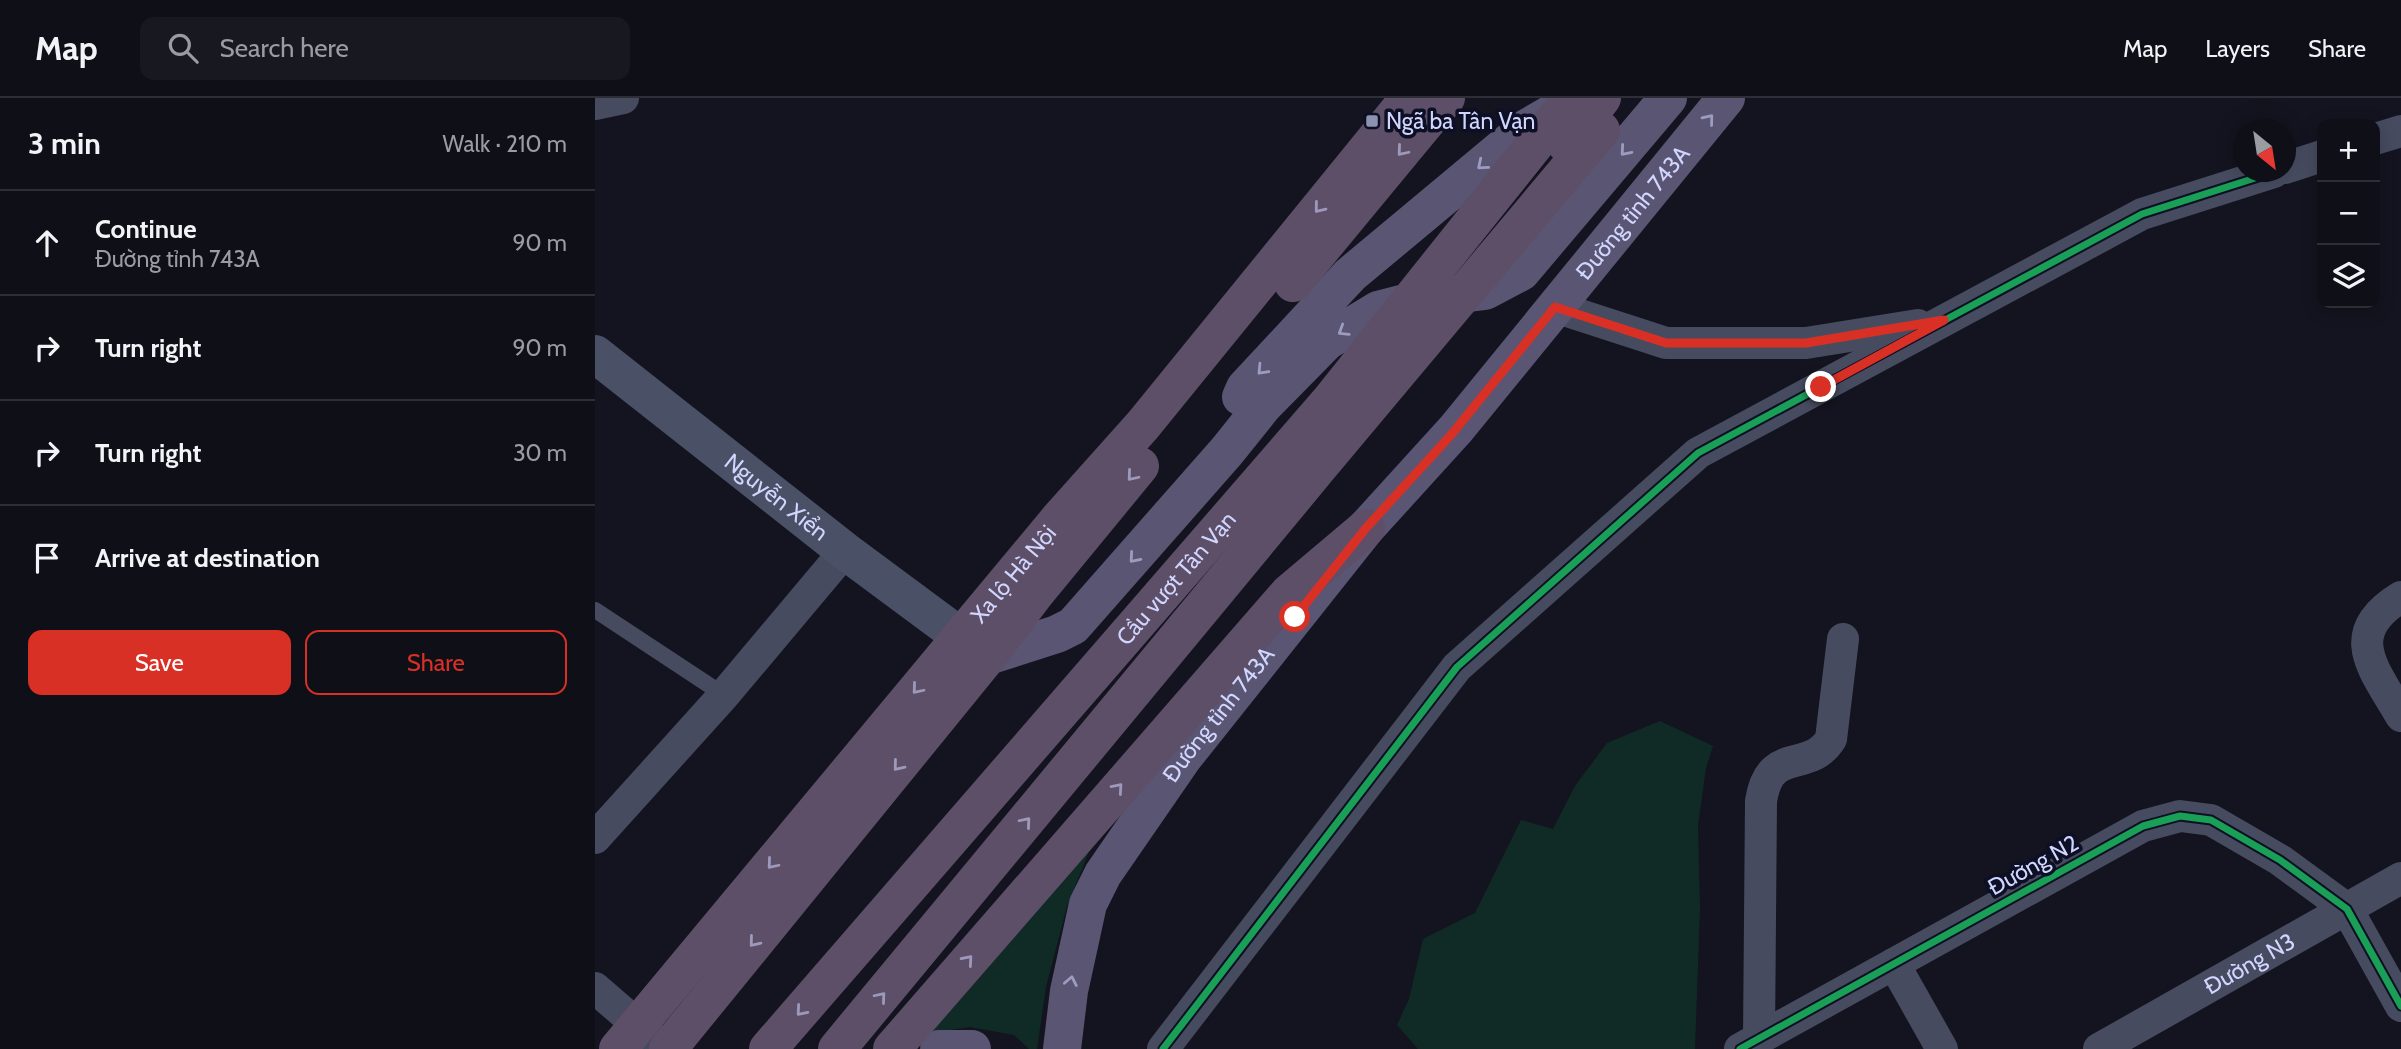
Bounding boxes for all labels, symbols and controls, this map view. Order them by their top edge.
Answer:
search box [140,17,630,80]
text: Map [35,28,98,68]
icon: search [164,29,202,67]
text: Search here [220,32,349,64]
text: Map [2123,34,2167,63]
text: Layers [2205,34,2270,63]
text: Share [2308,34,2366,63]
place label: Ngã ba Tân Vạn [1386,107,1535,135]
marker: Ngã ba Tân Vạn [1364,113,1380,129]
one-way arrow [1701,115,1713,128]
north arrow [2233,119,2296,182]
map controls [2317,119,2380,308]
button: + [2317,119,2380,182]
text: 3 min [28,125,101,162]
text: Walk · 210 m [443,130,567,158]
street label: Đường tỉnh 743A [1570,140,1696,285]
one-way arrow [1398,142,1410,155]
one-way arrow [1621,142,1633,155]
one-way arrow [1477,157,1490,169]
button: − [2317,182,2380,245]
one-way arrow [1315,199,1327,212]
text: Continue [95,213,197,245]
icon: ahead [28,224,66,262]
text: 90 m [513,229,567,257]
text: Đường tỉnh 743A [95,245,260,273]
button: layers [2317,245,2380,308]
one-way arrow [1338,323,1351,336]
icon: right [28,329,66,367]
text: Turn right [95,332,201,364]
text: 90 m [513,334,567,362]
one-way arrow [1258,362,1270,375]
route end [1805,371,1836,402]
icon: right [28,434,66,472]
text: Turn right [95,437,201,469]
text: 30 m [513,439,567,467]
street label: Nguyễn Xiển [719,448,834,546]
one-way arrow [1128,468,1140,481]
street label: Cầu vượt Tân Vạn [1110,506,1242,651]
street label: Xa lộ Hà Nội [965,519,1062,629]
icon: arrive [28,539,66,577]
text: Arrive at destination [95,542,320,574]
one-way arrow [1130,549,1142,562]
route start [1279,601,1310,632]
button: Save [28,630,291,695]
button: Share [305,630,567,695]
street label: Đường tỉnh 743A [1157,641,1280,788]
one-way arrow [913,681,925,694]
one-way arrow [894,757,906,770]
one-way arrow [1110,783,1122,796]
one-way arrow [1018,817,1030,830]
street label: Đường N2 [1983,829,2083,901]
one-way arrow [768,856,780,869]
street label: Đường N3 [2199,927,2300,1000]
one-way arrow [750,935,763,947]
one-way arrow [960,955,972,968]
one-way arrow [1063,975,1078,987]
one-way arrow [873,992,885,1005]
one-way arrow [797,1003,809,1016]

